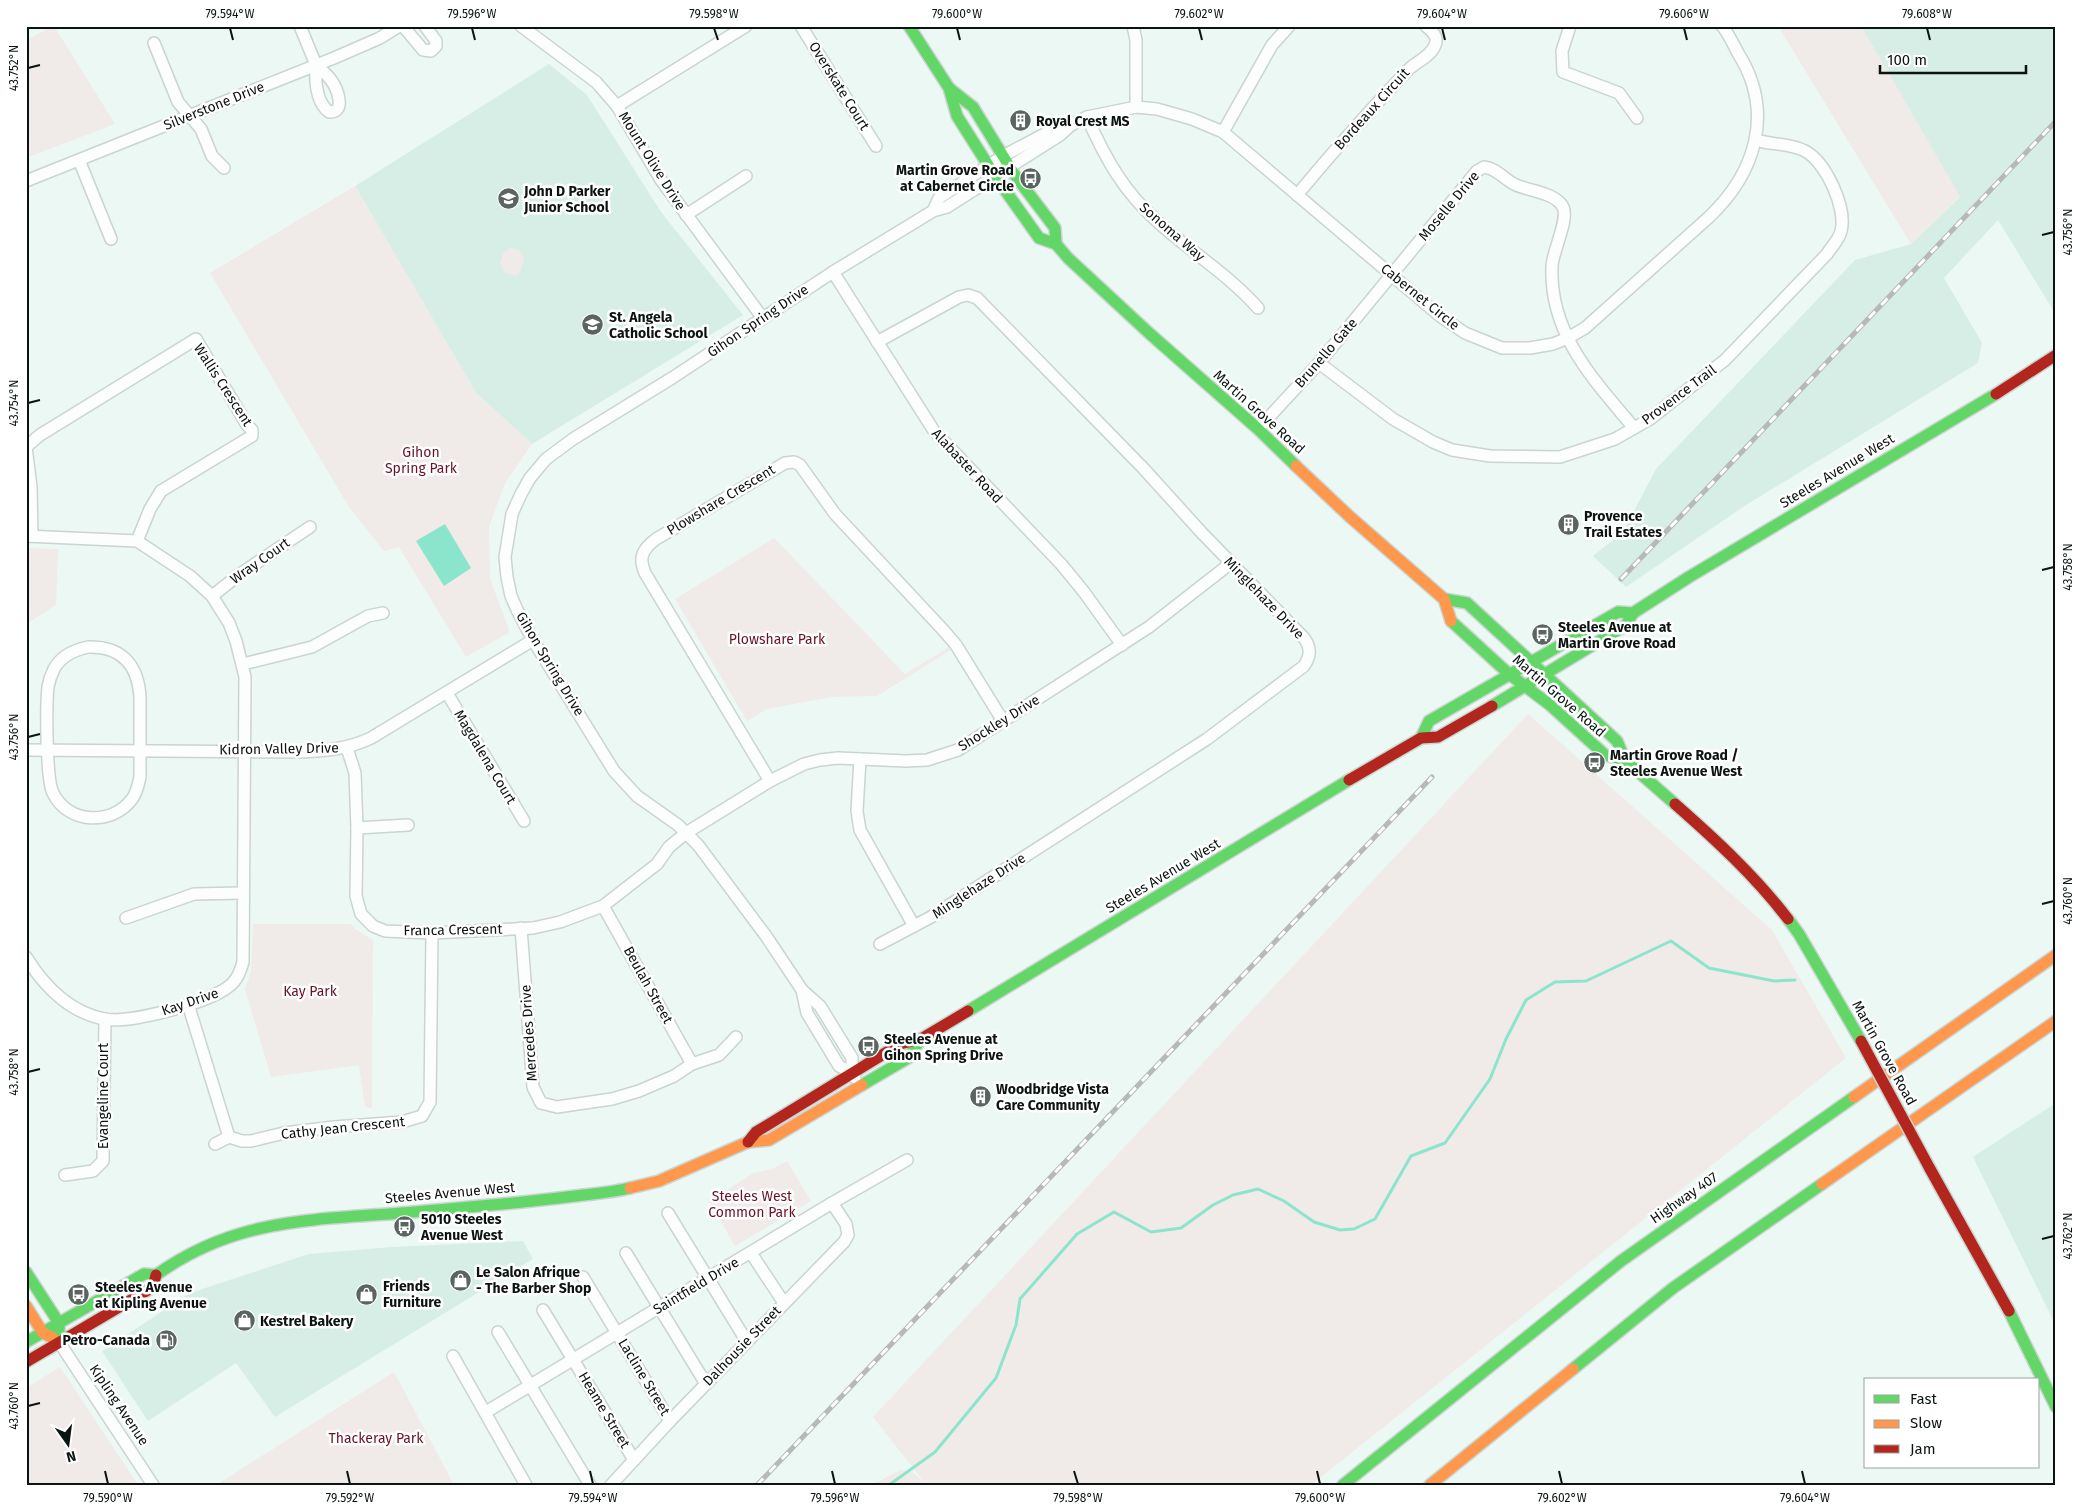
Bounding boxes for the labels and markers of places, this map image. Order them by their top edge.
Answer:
building icon: Royal Crest MS [1008,109,1032,133]
place label: Royal Crest MS [1036,113,1130,130]
place label: Martin Grove Road at Cabernet Circle [896,162,1014,195]
bus stop icon: Martin Grove Road at Cabernet Circle [1018,166,1042,190]
place label: John D Parker Junior School [523,183,611,216]
school or university icon: John D Parker Junior School [496,187,520,211]
place label: St. Angela Catholic School [609,309,709,342]
school or university icon: St. Angela Catholic School [581,313,605,337]
place label: Provence Trail Estates [1584,508,1662,541]
building icon: Provence Trail Estates [1556,512,1580,536]
place label: Steeles Avenue at Martin Grove Road [1558,619,1676,652]
bus stop icon: Steeles Avenue at Martin Grove Road [1530,623,1554,647]
place label: Martin Grove Road / Steeles Avenue West [1610,747,1743,780]
bus stop icon: Martin Grove Road / Steeles Avenue West [1582,751,1606,775]
place label: Steeles Avenue at Gihon Spring Drive [884,1031,1003,1064]
bus stop icon: Steeles Avenue at Gihon Spring Drive [856,1035,880,1059]
place label: Woodbridge Vista Care Community [996,1081,1109,1114]
building icon: Woodbridge Vista Care Community [968,1085,992,1109]
place label: 5010 Steeles Avenue West [420,1211,503,1244]
bus stop icon: 5010 Steeles Avenue West [393,1215,417,1239]
place label: Le Salon Afrique - The Barber Shop [476,1264,591,1297]
shop icon: Le Salon Afrique - The Barber Shop [448,1268,472,1292]
place label: Friends Furniture [383,1278,442,1311]
place label: Steeles Avenue at Kipling Avenue [95,1279,207,1312]
shop icon: Friends Furniture [355,1282,379,1306]
bus stop icon: Steeles Avenue at Kipling Avenue [67,1283,91,1307]
shop icon: Kestrel Bakery [232,1309,256,1333]
place label: Kestrel Bakery [260,1313,354,1330]
fuel station icon: Petro-Canada [154,1328,178,1352]
place label: Petro-Canada [62,1332,150,1349]

